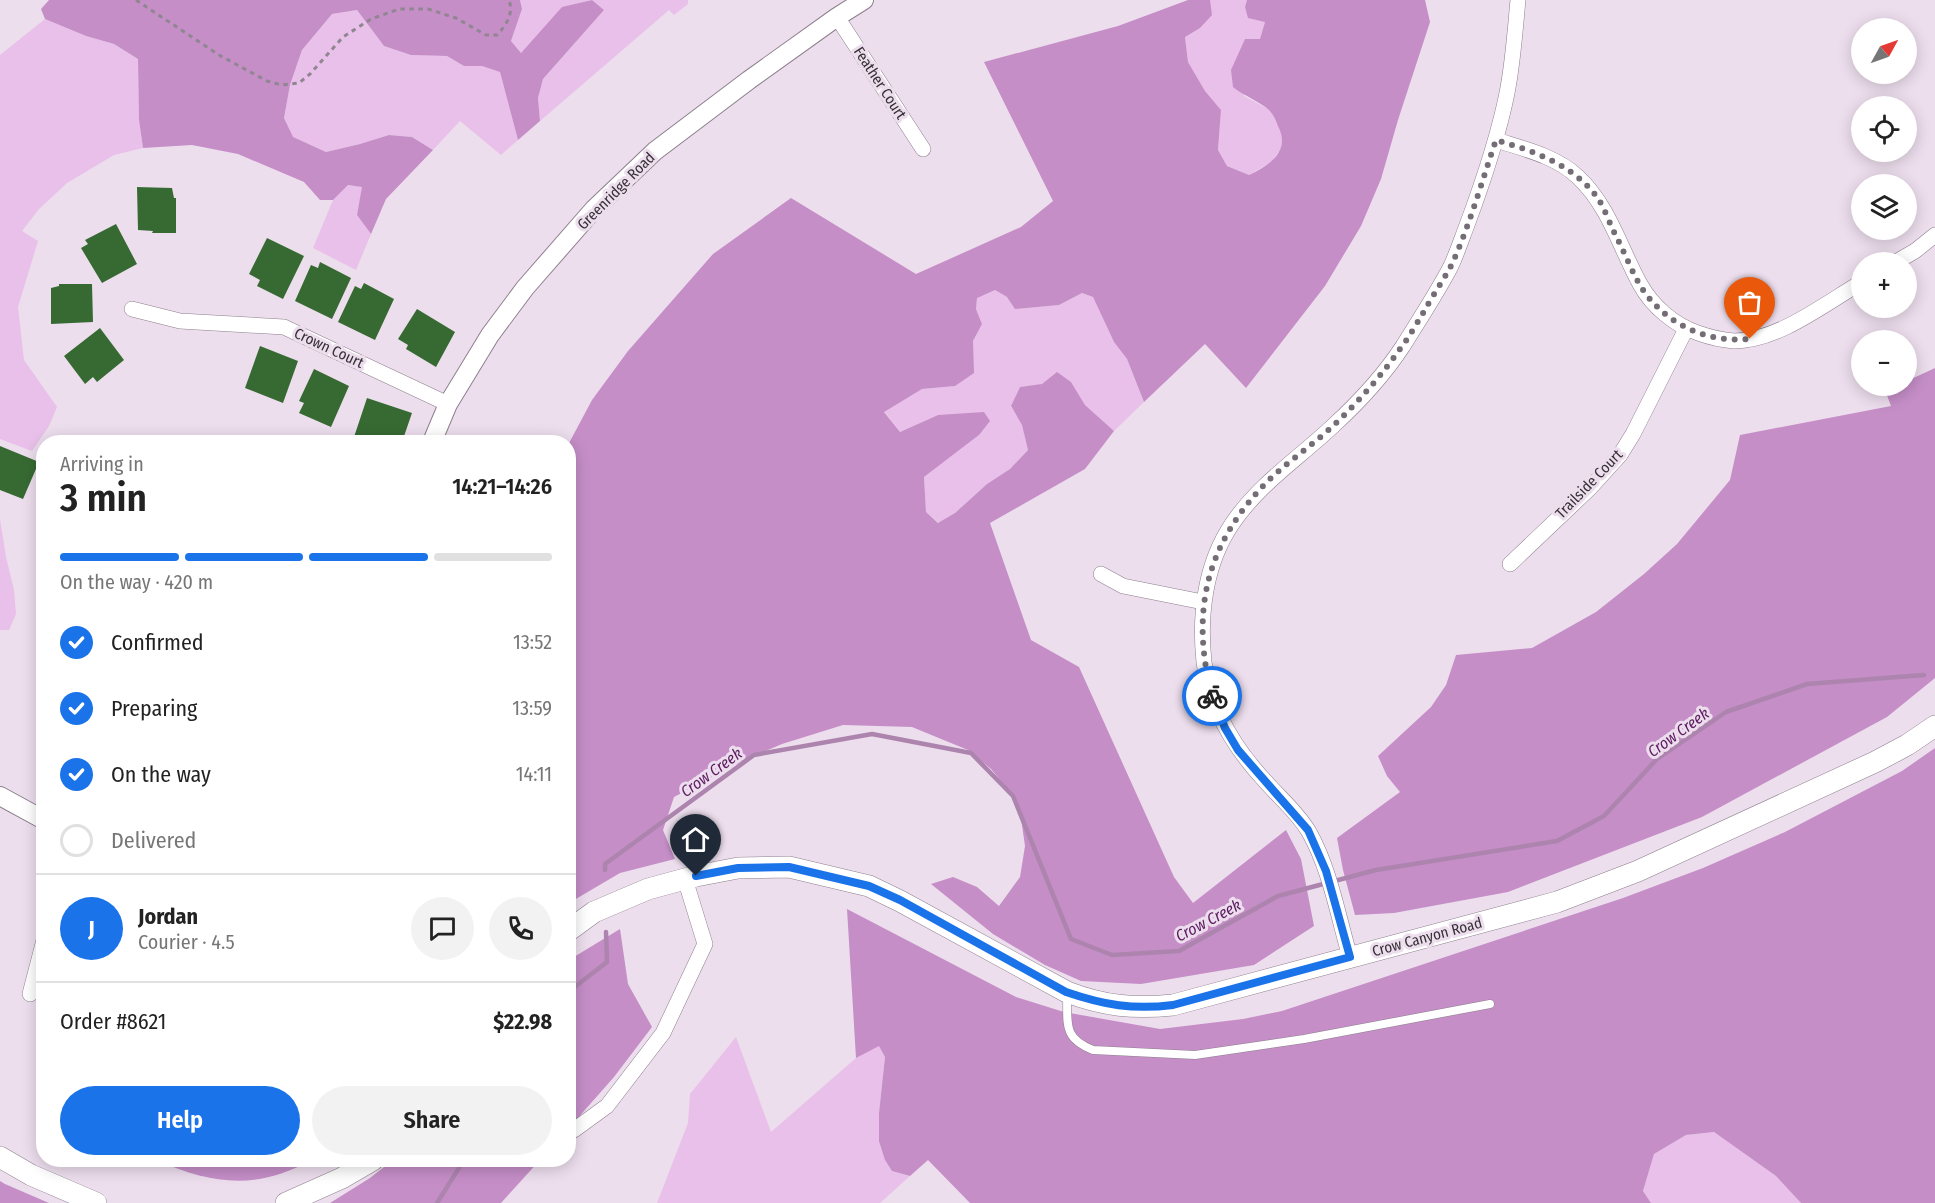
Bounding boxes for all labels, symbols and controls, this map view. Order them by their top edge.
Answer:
north arrow [1851,18,1917,84]
map controls [1851,18,1917,396]
street label: Feather Court [850,43,910,123]
button: locate [1851,96,1917,162]
street label: Greenridge Road [574,149,658,233]
button: layers [1851,174,1917,240]
button: + [1851,252,1917,318]
pin [1724,277,1775,339]
icon: bag [1733,286,1766,319]
street label: Crown Court [291,324,367,372]
button: − [1851,330,1917,396]
street label: Trailside Court [1552,446,1626,522]
text: Arriving in [60,452,144,476]
text: 14:21–14:26 [452,473,552,500]
text: 3 min [60,475,147,521]
text: On the way · 420 m [60,570,213,594]
icon: check [60,626,93,659]
text: Confirmed [111,629,204,656]
text: 13:52 [513,630,552,654]
courier [1182,666,1242,726]
icon: bike [1196,680,1229,713]
icon: check [60,692,93,725]
text: Preparing [111,695,197,722]
text: 13:59 [512,696,552,720]
water label: Crow Creek [1644,704,1713,761]
water label: Crow Creek [677,744,746,801]
icon: check [60,758,93,791]
text: On the way [111,761,211,788]
text: 14:11 [516,762,552,786]
pin [670,814,721,876]
icon: home [679,823,712,856]
text: Delivered [111,827,196,854]
water label: Crow Creek [1172,895,1244,946]
button: chat [411,897,474,960]
button: phone [489,897,552,960]
text: Jordan [138,903,198,930]
street label: Crow Canyon Road [1370,914,1484,960]
text: J [88,915,95,942]
text: Courier · 4.5 [138,930,235,954]
text: Order #8621 [60,1008,166,1035]
text: $22.98 [493,1008,552,1035]
button: Help [60,1086,300,1155]
button: Share [312,1086,552,1155]

